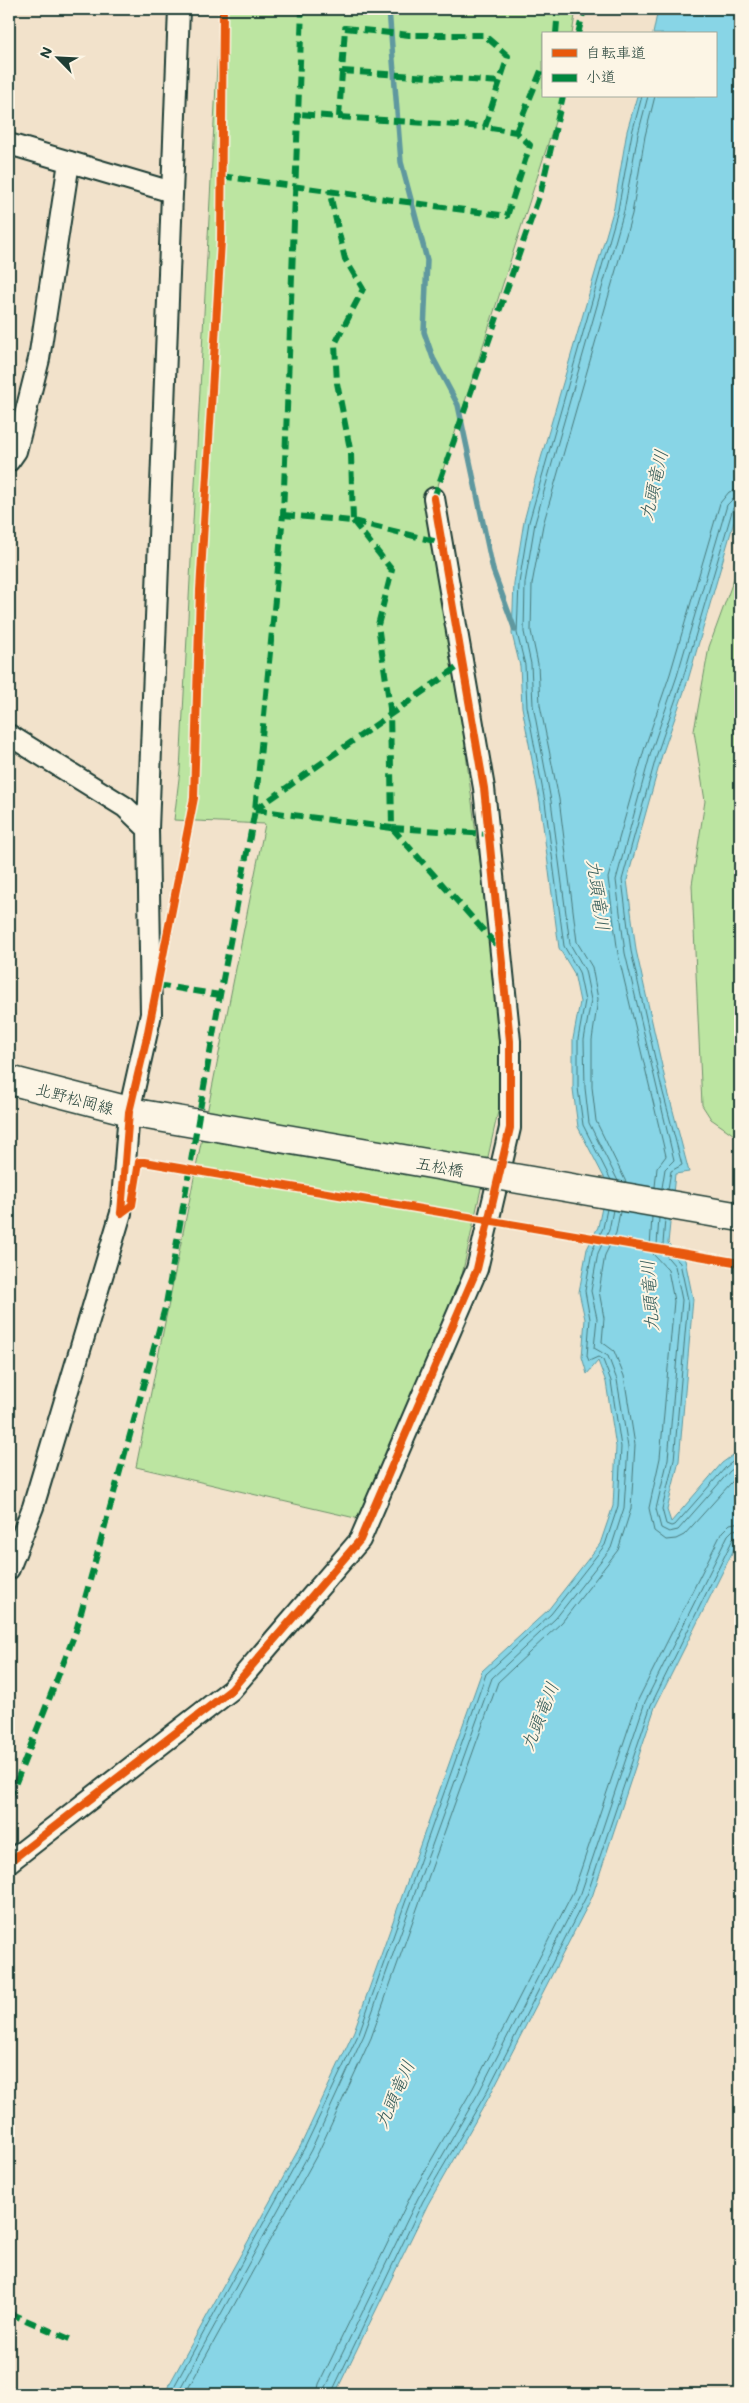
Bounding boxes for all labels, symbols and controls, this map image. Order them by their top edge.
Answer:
north arrow [32,32,82,82]
legend [542,32,716,98]
text: 自転車道 [586,42,646,62]
text: N [35,44,57,61]
text: 小道 [586,66,616,86]
water label: 九頭竜川 [633,447,673,523]
water label: 九頭竜川 [582,858,616,932]
street label: 北野松岡線 [34,1078,116,1118]
street label: 五松橋 [415,1151,465,1181]
water label: 九頭竜川 [635,1259,663,1333]
water label: 九頭竜川 [514,1678,564,1754]
water label: 九頭竜川 [368,2056,420,2132]

